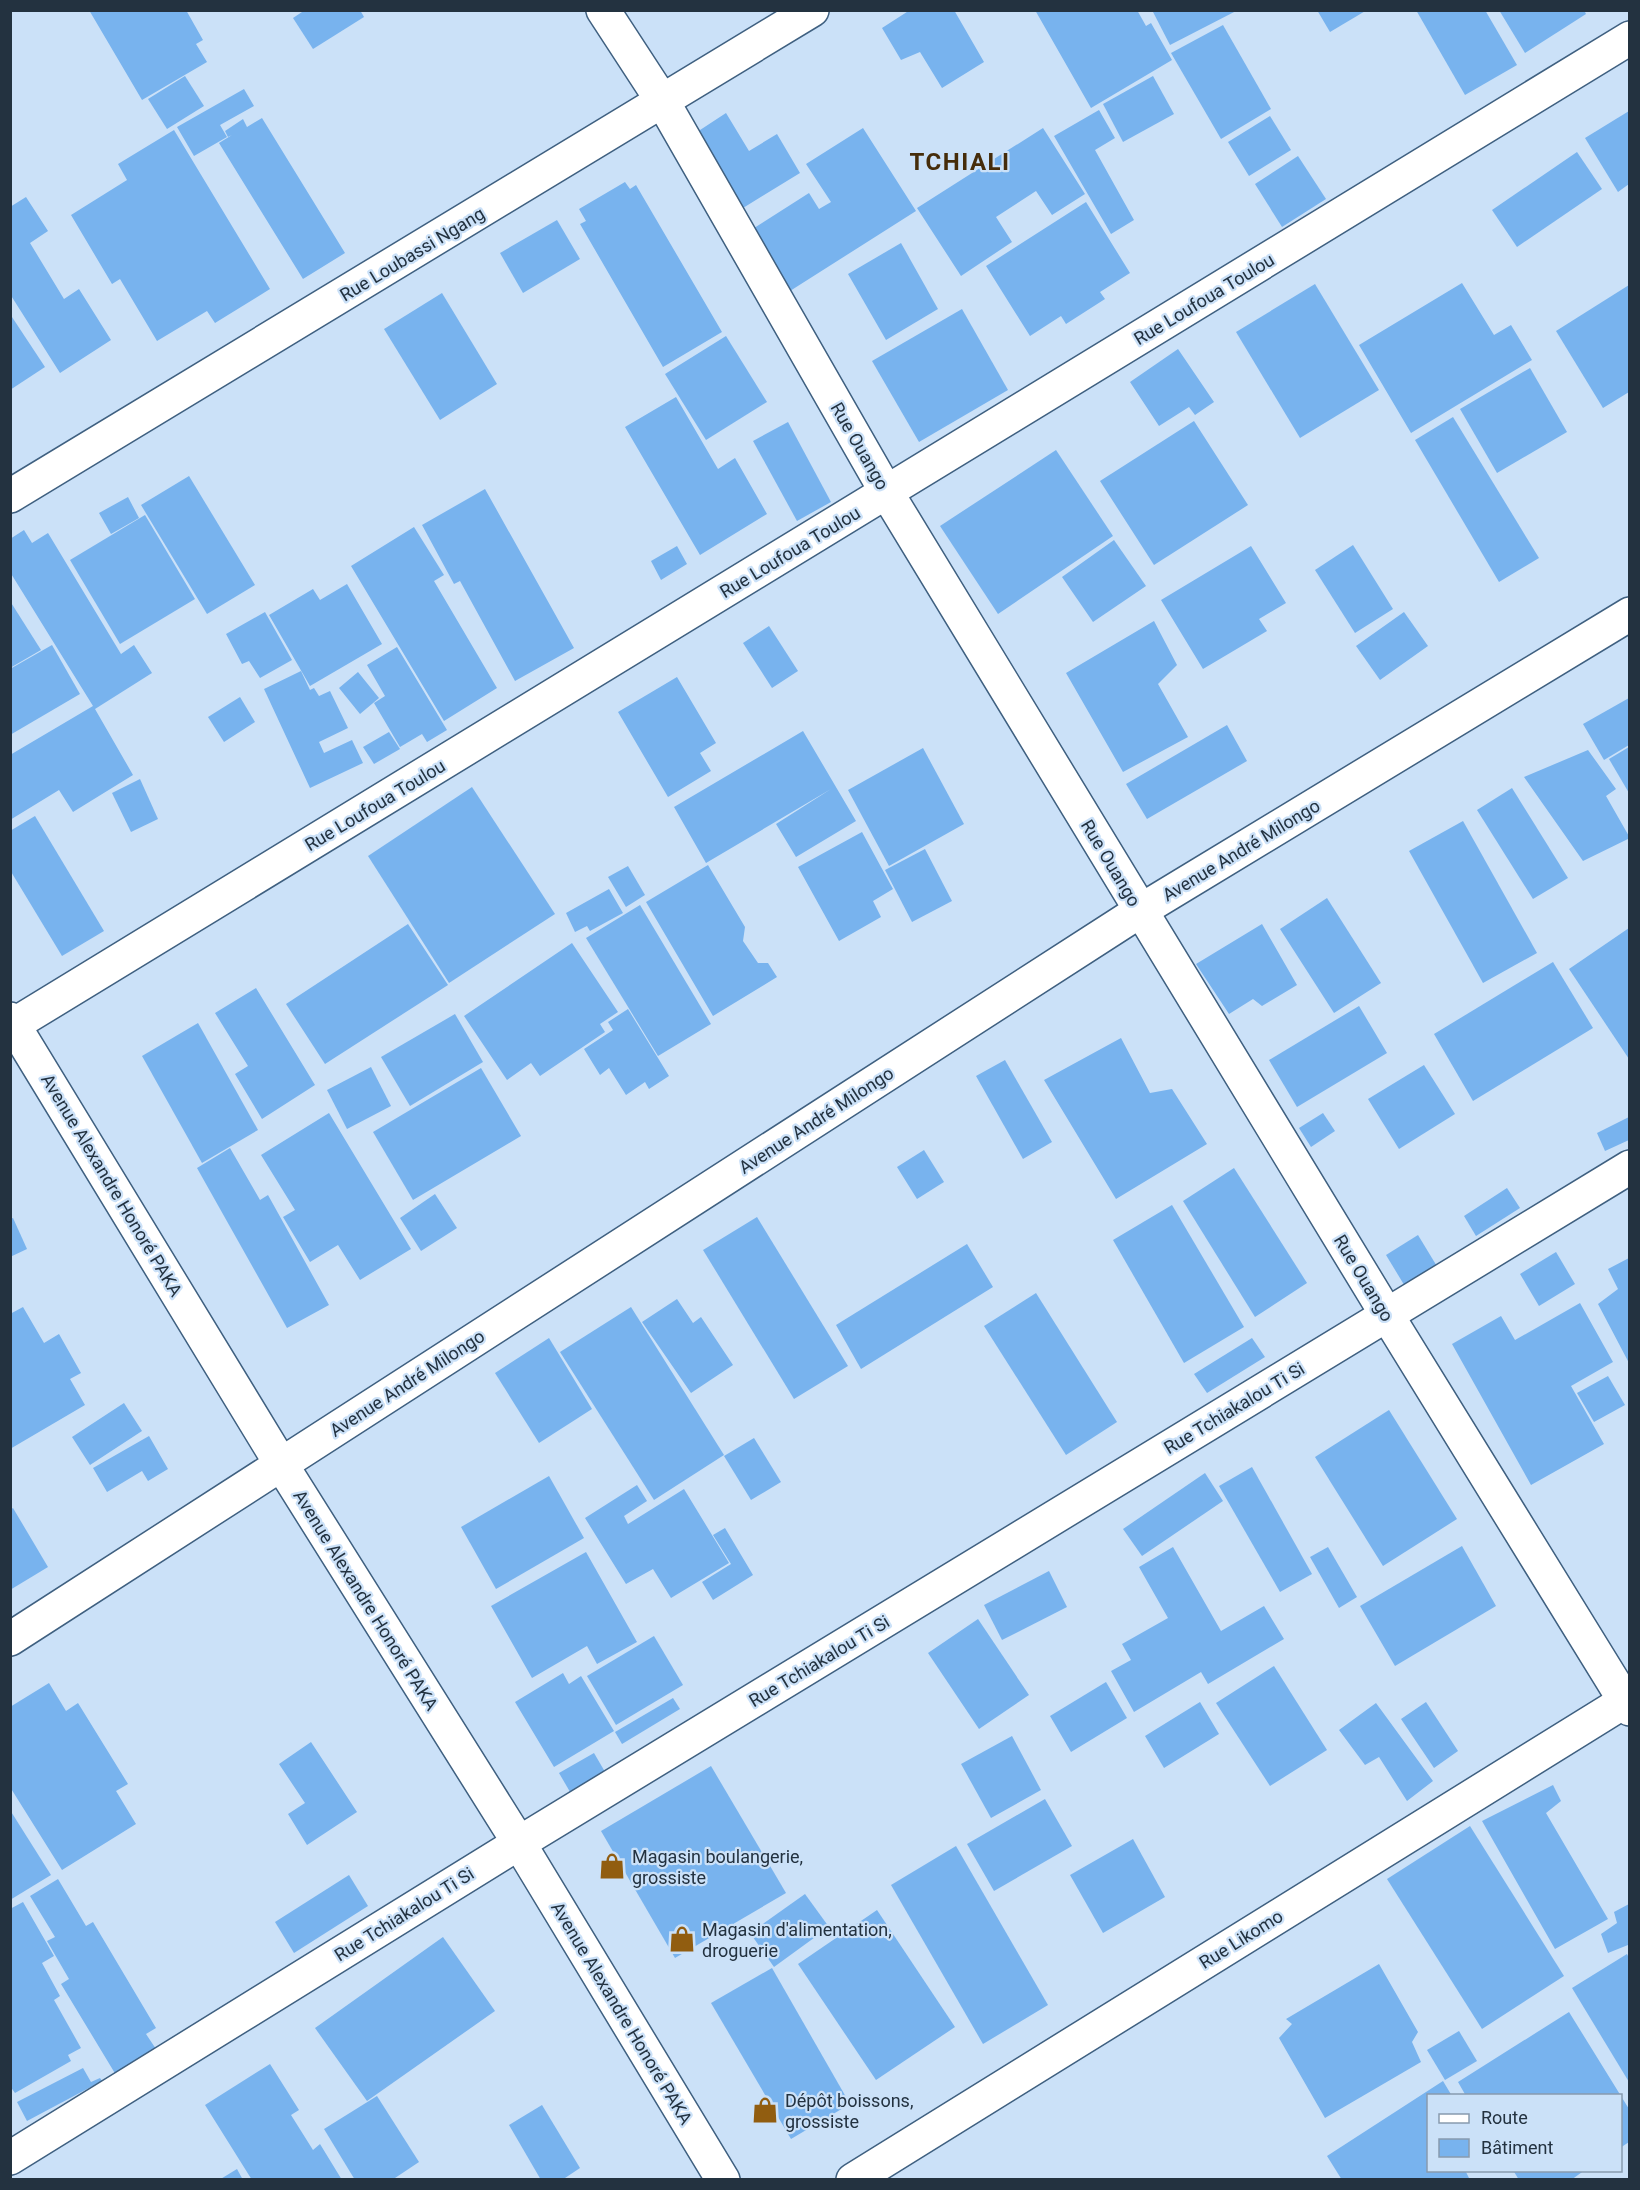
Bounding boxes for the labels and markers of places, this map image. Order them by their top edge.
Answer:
place label: Magasin boulangerie, grossiste [632,1846,803,1888]
shop icon: Magasin boulangerie, grossiste [597,1851,627,1881]
place label: Magasin d'alimentation, droguerie [702,1919,892,1961]
shop icon: Magasin d'alimentation, droguerie [667,1924,697,1954]
place label: Dépôt boissons, grossiste [785,2090,913,2132]
shop icon: Dépôt boissons, grossiste [750,2095,780,2125]

